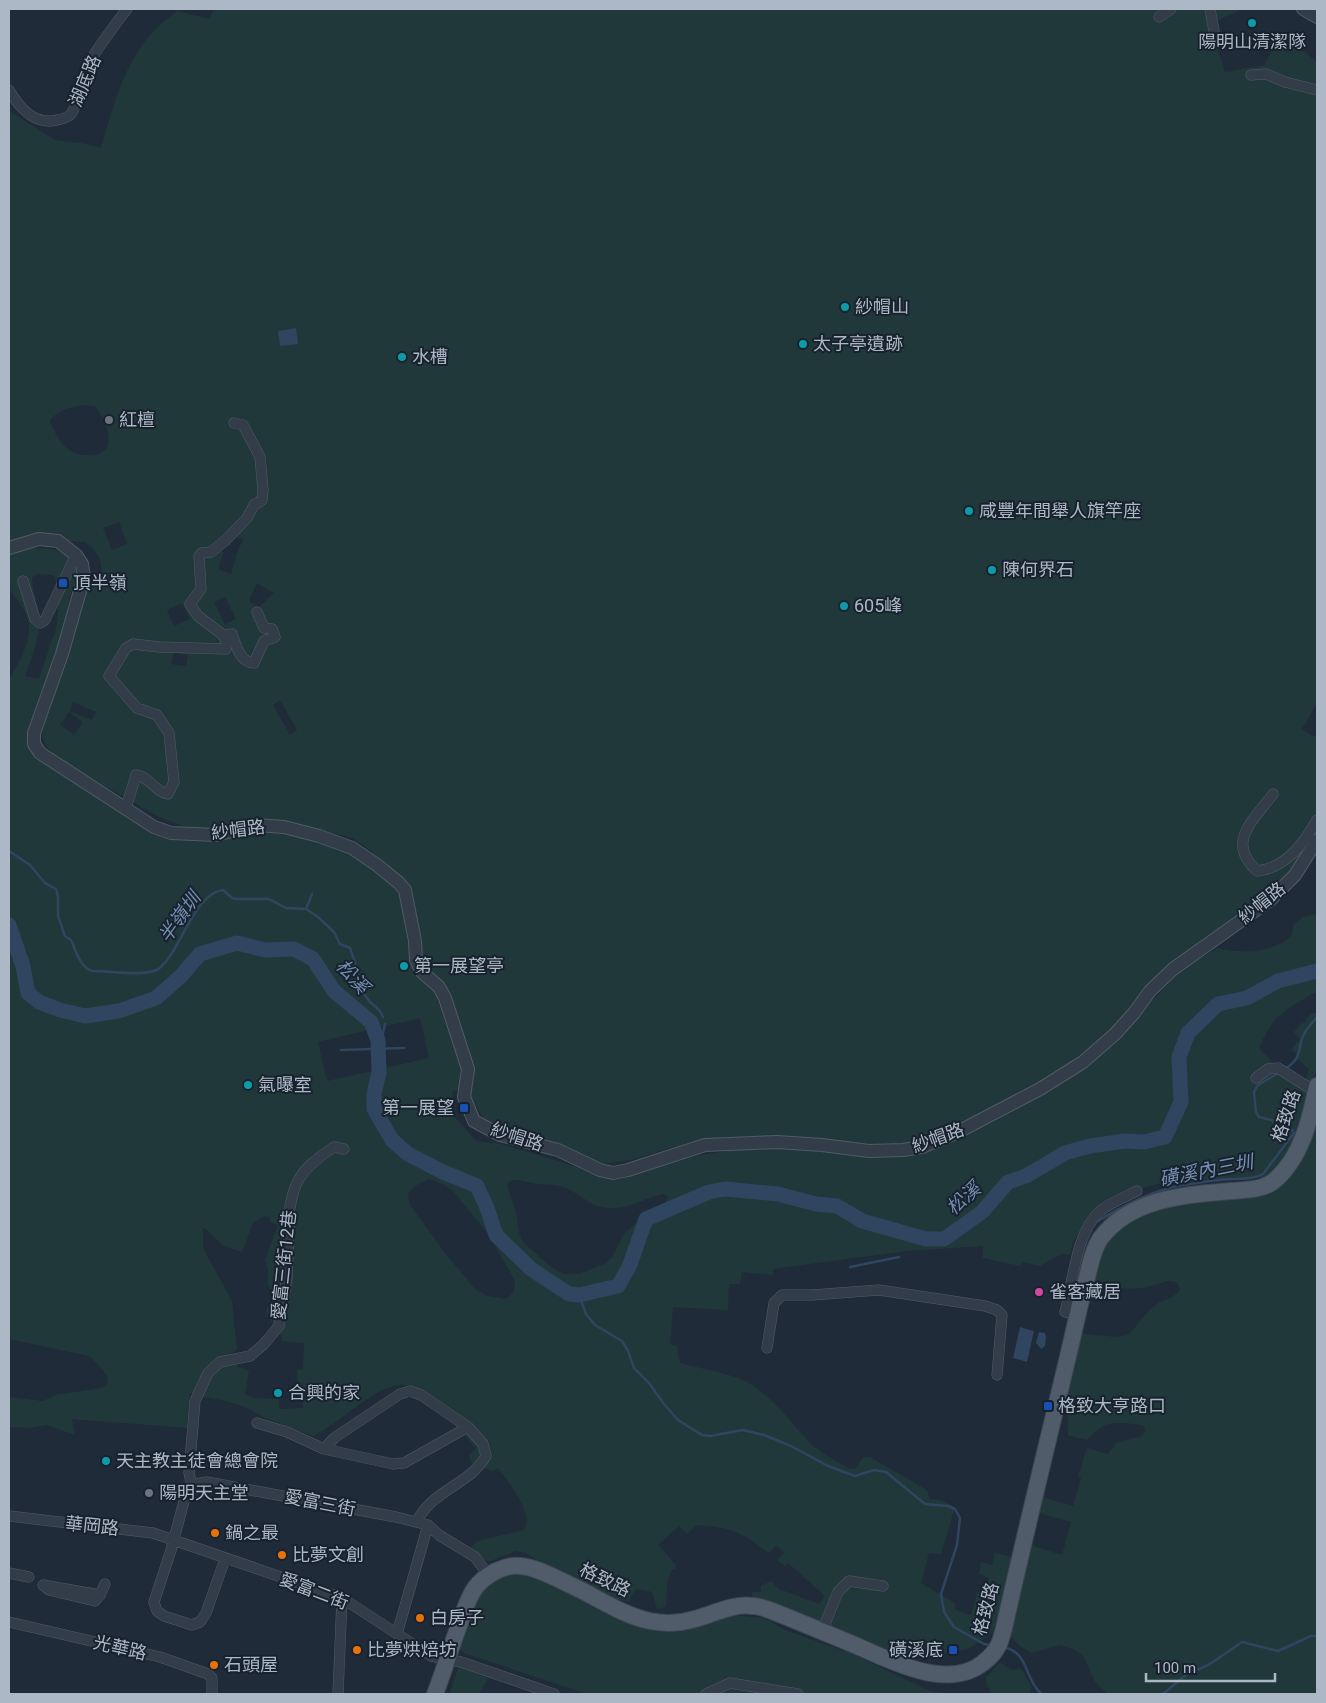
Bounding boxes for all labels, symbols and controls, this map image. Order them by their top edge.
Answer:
marker: 陽明山清潔隊 [1246,17,1258,29]
place label: 陽明山清潔隊 [1198,31,1306,52]
street label: 湖底路 [64,52,105,110]
place label: 紗帽山 [855,296,909,317]
marker: 紗帽山 [839,301,851,313]
place label: 太子亭遺跡 [813,333,903,354]
marker: 太子亭遺跡 [797,338,809,350]
place label: 水槽 [412,346,448,367]
marker: 水槽 [396,351,408,363]
place label: 紅檀 [119,409,155,430]
marker: 紅檀 [103,414,115,426]
place label: 咸豐年間舉人旗竿座 [979,500,1141,521]
marker: 咸豐年間舉人旗竿座 [963,505,975,517]
place label: 陳何界石 [1002,559,1074,580]
marker: 陳何界石 [986,564,998,576]
place label: 頂半嶺 [73,572,127,593]
marker: 頂半嶺 [57,577,69,589]
place label: 605峰 [854,595,902,616]
marker: 605峰 [838,600,850,612]
street label: 紗帽路 [210,816,266,843]
street label: 紗帽路 [1234,877,1289,928]
water label: 半嶺圳 [153,885,207,947]
water label: 松溪 [331,955,376,1000]
place label: 第一展望亭 [414,955,504,976]
marker: 第一展望亭 [398,960,410,972]
place label: 氣曝室 [258,1074,312,1095]
marker: 氣曝室 [242,1079,254,1091]
street label: 格致路 [1267,1087,1304,1145]
place label: 第一展望 [382,1097,454,1118]
marker: 第一展望 [458,1102,470,1114]
street label: 紗帽路 [488,1118,546,1155]
street label: 紗帽路 [909,1118,967,1157]
water label: 磺溪內三圳 [1157,1150,1258,1191]
water label: 松溪 [941,1175,987,1220]
street label: 愛富三街12巷 [267,1209,300,1321]
place label: 雀客藏居 [1049,1281,1121,1302]
marker: 雀客藏居 [1033,1286,1045,1298]
place label: 合興的家 [288,1382,360,1403]
marker: 合興的家 [272,1387,284,1399]
place label: 格致大亨路口 [1058,1395,1166,1416]
marker: 格致大亨路口 [1042,1400,1054,1412]
place label: 天主教主徒會總會院 [116,1450,278,1471]
marker: 天主教主徒會總會院 [100,1455,112,1467]
place label: 陽明天主堂 [159,1482,249,1503]
street label: 愛富三街 [283,1485,357,1520]
marker: 陽明天主堂 [143,1487,155,1499]
street label: 華岡路 [64,1512,120,1539]
place label: 鍋之最 [225,1522,279,1543]
marker: 鍋之最 [209,1527,221,1539]
place label: 比夢文創 [292,1544,364,1565]
marker: 比夢文創 [276,1549,288,1561]
street label: 格致路 [576,1558,634,1601]
street label: 愛富二街 [277,1568,352,1613]
street label: 格致路 [968,1580,1003,1638]
place label: 白房子 [430,1607,484,1628]
marker: 白房子 [414,1612,426,1624]
street label: 光華路 [91,1631,149,1664]
place label: 比夢烘焙坊 [367,1639,457,1660]
place label: 磺溪底 [889,1639,943,1660]
marker: 比夢烘焙坊 [351,1644,363,1656]
marker: 磺溪底 [947,1644,959,1656]
scale bar [1146,1650,1275,1682]
place label: 石頭屋 [224,1654,278,1675]
marker: 石頭屋 [208,1659,220,1671]
text: 100 m [1154,1659,1196,1677]

